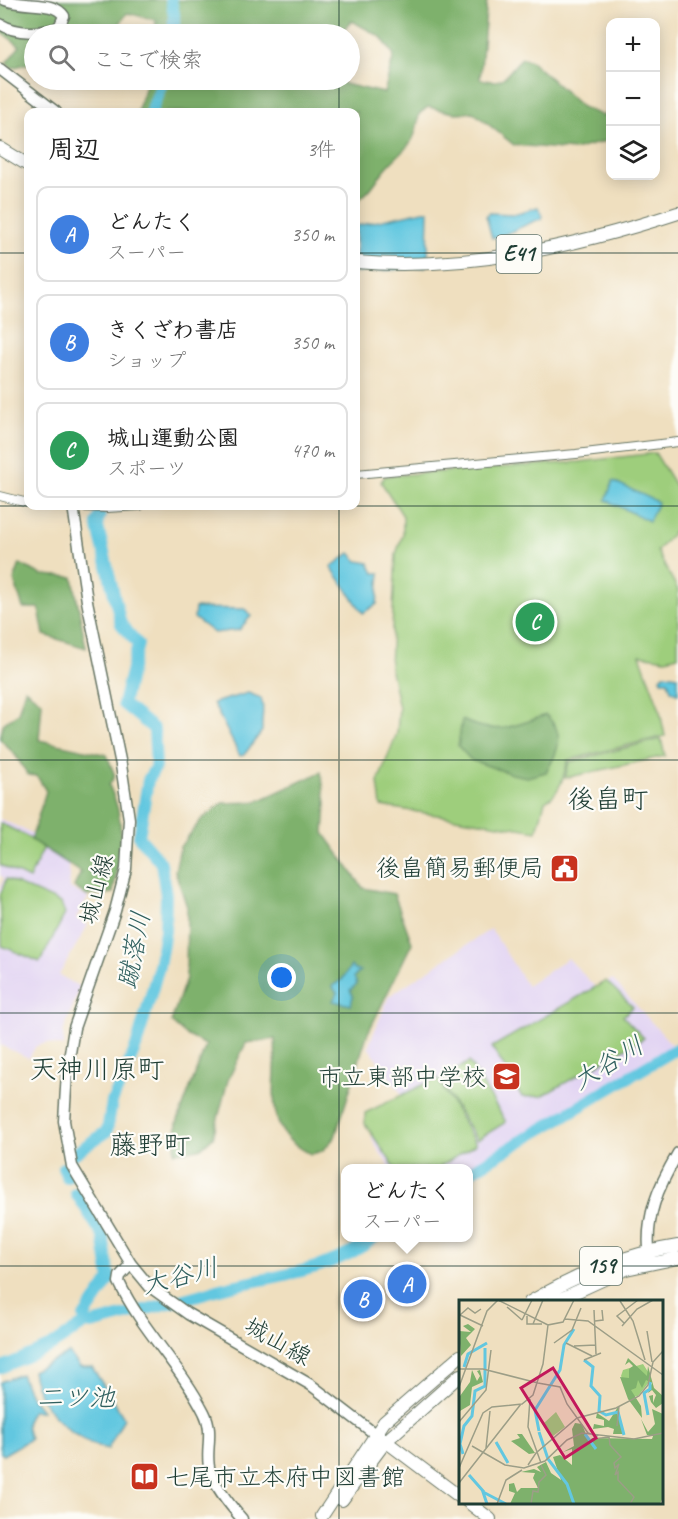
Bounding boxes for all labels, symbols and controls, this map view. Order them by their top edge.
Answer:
map controls [606,18,660,180]
button: + [606,18,660,72]
search box [24,24,360,90]
icon: search [45,41,78,74]
text: ここで検索 [93,46,203,74]
button: − [606,72,660,126]
button: layers [606,126,660,180]
text: 周辺 [48,133,100,166]
text: 3件 [307,137,336,162]
text: どんたく [107,208,196,236]
text: A [64,222,75,247]
text: 350 m [291,222,334,247]
road number: E41 [496,235,542,273]
text: スーパー [107,240,186,265]
text: きくざわ書店 [107,316,239,344]
text: B [64,330,75,355]
text: 350 m [291,330,334,355]
text: ショップ [107,348,186,373]
text: 城山運動公園 [107,424,239,452]
text: C [65,438,74,463]
text: 470 m [291,438,334,463]
text: スポーツ [107,456,187,481]
pin: C [516,600,554,644]
district label: 後畠町 [568,782,649,816]
street label: 城山線 [72,850,120,928]
public building icon: 後畠簡易郵便局 [549,852,581,884]
place label: 後畠簡易郵便局 [376,853,544,883]
water label: 蹴落川 [110,909,158,991]
your location [267,963,296,992]
water label: 大谷川 [566,1029,650,1097]
district label: 天神川原町 [30,1052,165,1086]
school or university icon: 市立東部中学校 [491,1061,523,1093]
place label: 市立東部中学校 [318,1062,486,1092]
district label: 藤野町 [110,1128,191,1162]
popup [341,1164,473,1242]
text: どんたく [363,1177,451,1205]
text: スーパー [363,1209,442,1234]
road number: 159 [580,1247,622,1285]
water label: 大谷川 [138,1251,222,1301]
pin: A [388,1262,426,1306]
pin: B [344,1276,382,1322]
inset map [459,1300,663,1504]
street label: 城山線 [239,1310,317,1372]
water label: 二ツ池 [37,1381,116,1414]
library icon: 七尾市立本府中図書館 [128,1461,160,1493]
place label: 七尾市立本府中図書館 [165,1462,405,1492]

